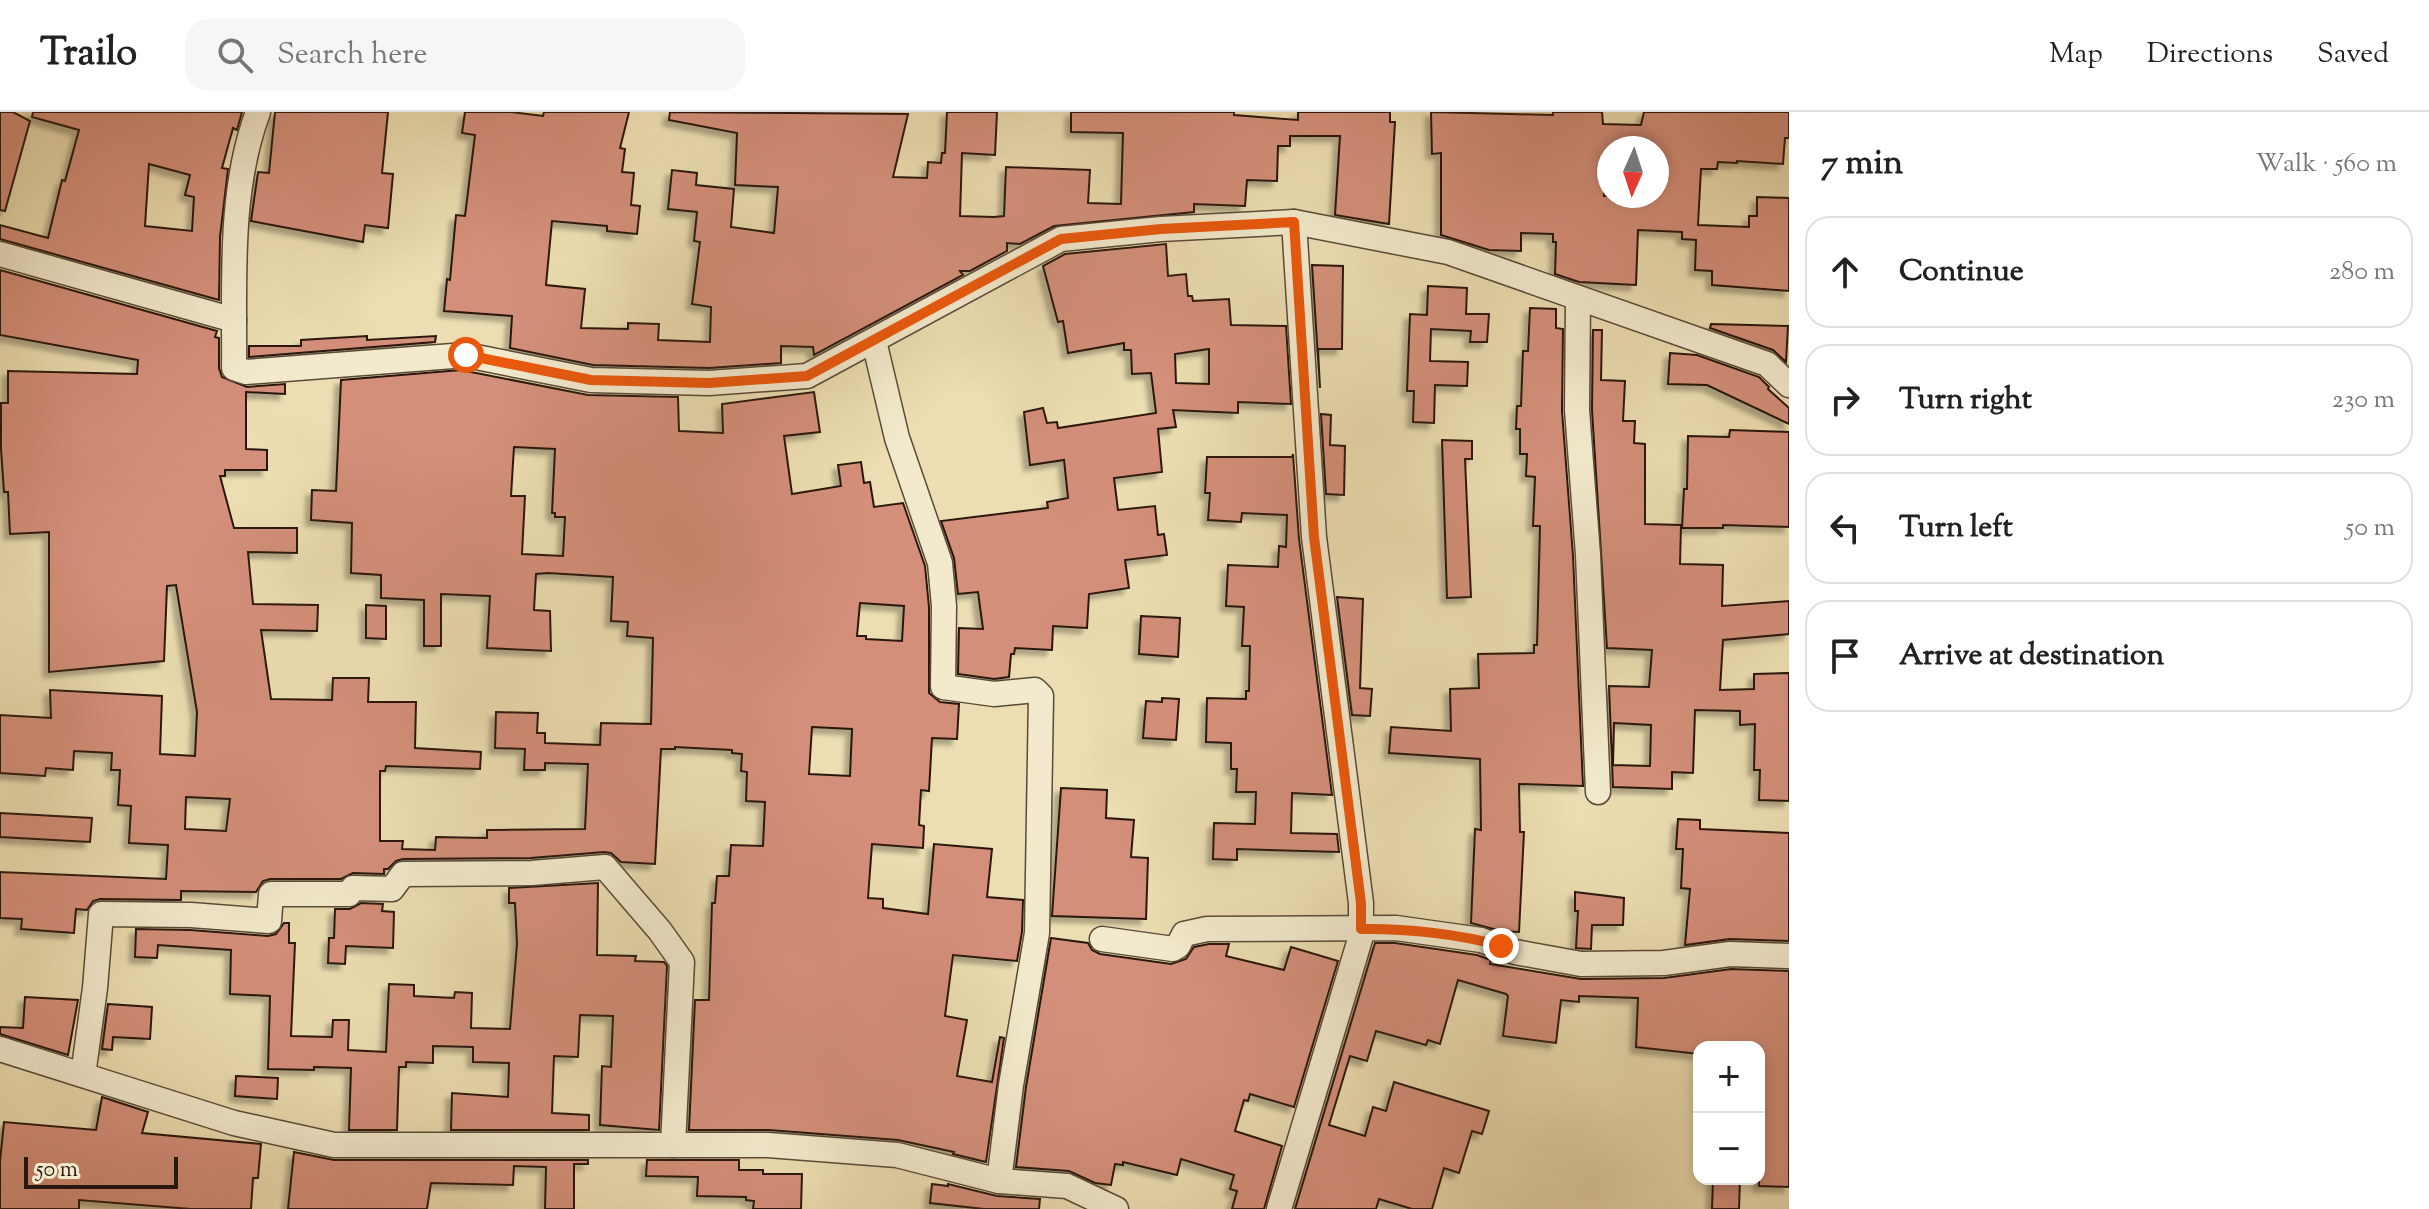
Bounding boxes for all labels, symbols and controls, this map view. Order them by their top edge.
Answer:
search box [185,19,745,91]
text: Trailo [40,28,137,82]
icon: search [213,33,257,77]
text: Search here [277,34,427,77]
text: Map [2049,35,2103,75]
text: Directions [2147,35,2273,75]
text: Saved [2317,35,2389,75]
north arrow [1597,136,1669,208]
text: 7 min [1821,140,1903,189]
text: Walk · 560 m [2256,146,2397,183]
icon: ahead [1823,250,1867,294]
text: Continue [1899,251,2024,294]
text: 280 m [2329,254,2395,291]
route start [448,337,484,373]
icon: right [1823,378,1867,422]
text: Turn right [1899,379,2032,422]
text: 230 m [2332,382,2395,419]
icon: left [1823,506,1867,550]
text: Turn left [1899,507,2013,550]
text: 50 m [2345,510,2395,547]
icon: arrive [1823,634,1867,678]
text: Arrive at destination [1899,635,2164,678]
route end [1483,928,1519,964]
map controls [1693,1041,1765,1185]
button: + [1693,1041,1765,1113]
button: − [1693,1113,1765,1185]
scale bar [24,1153,178,1189]
text: 50 m [36,1155,78,1187]

